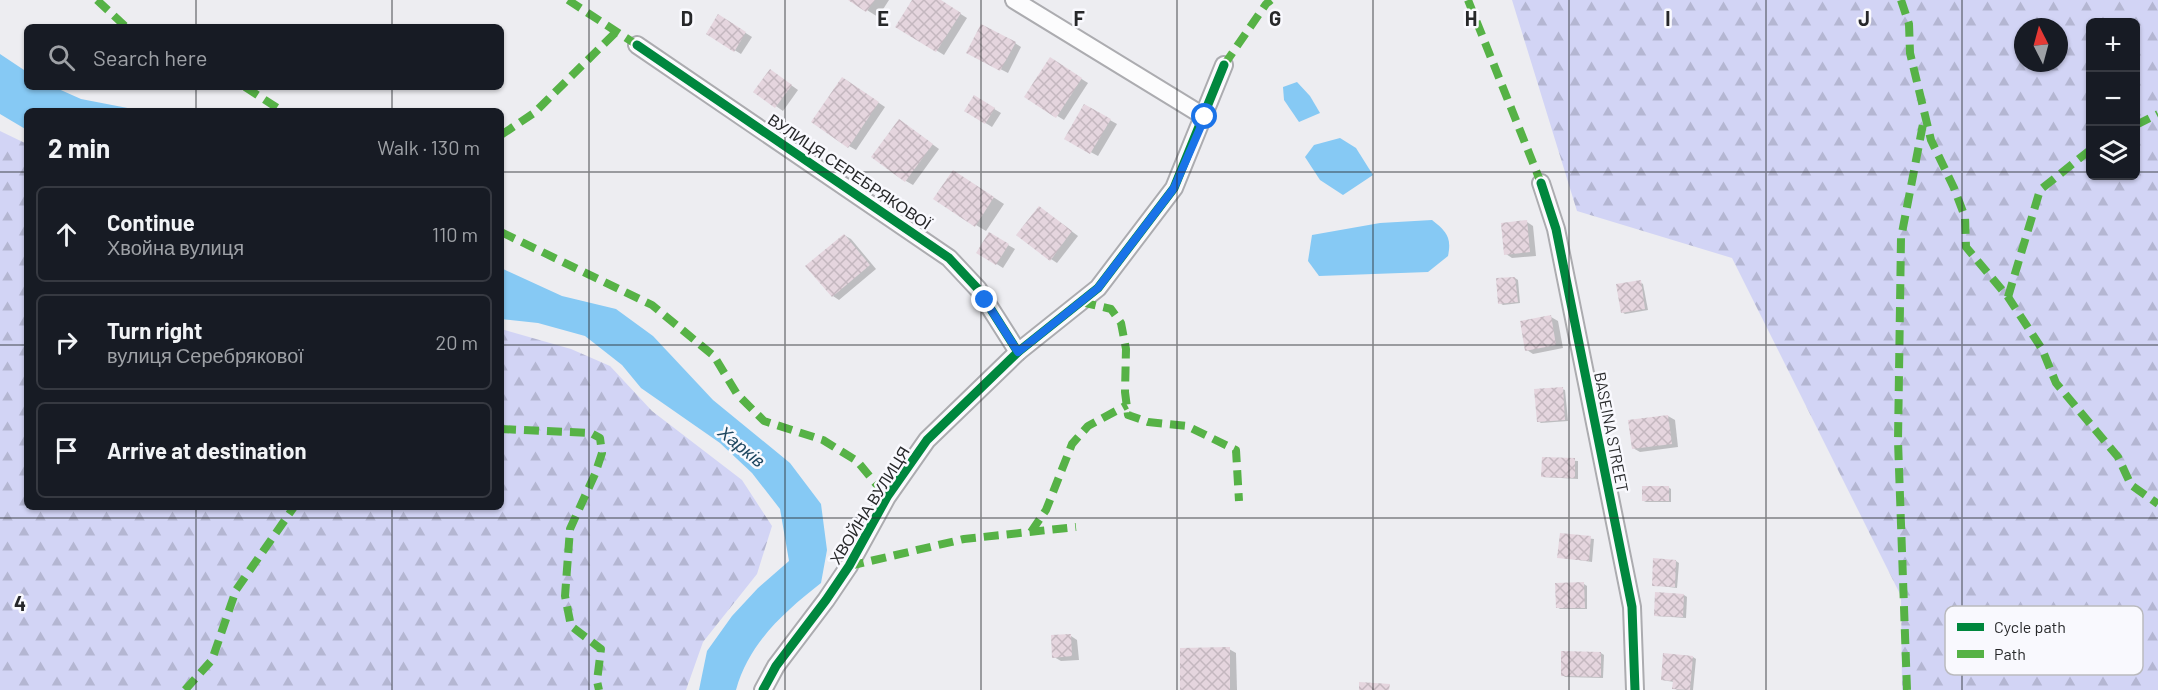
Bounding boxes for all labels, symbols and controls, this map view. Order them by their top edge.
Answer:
text: D [681,6,693,30]
text: E [877,6,889,30]
text: F [1073,6,1085,30]
text: G [1269,6,1281,30]
text: H [1465,6,1477,30]
text: I [1665,6,1671,30]
text: J [1858,6,1870,30]
north arrow [2014,18,2068,72]
map controls [2086,18,2140,180]
button: + [2086,18,2140,72]
search box [24,24,504,90]
icon: search [45,41,78,74]
text: Search here [93,44,207,70]
button: − [2086,72,2140,126]
route start [1191,103,1217,129]
street label: ВУЛИЦЯ СЕРЕБРЯКОВОЇ [765,109,936,233]
button: layers [2086,126,2140,180]
text: 2 min [48,132,110,163]
text: Walk · 130 m [377,135,480,159]
text: Continue [107,209,195,235]
icon: ahead [50,218,83,251]
text: 110 m [432,222,478,246]
text: Хвойна вулиця [107,235,244,259]
route end [971,286,997,312]
text: Turn right [107,317,202,343]
icon: right [50,326,83,359]
text: 20 m [435,330,478,354]
text: вулиця Серебрякової [107,343,304,367]
street label: BASEINA STREET [1591,370,1633,494]
water label: Харків [713,420,770,472]
icon: arrive [50,434,83,467]
text: Arrive at destination [107,437,306,463]
street label: ХВОЙНА ВУЛИЦЯ [825,443,913,567]
text: 4 [14,591,26,615]
legend [1945,606,2143,675]
text: Cycle path [1994,617,2066,636]
text: Path [1994,644,2026,663]

